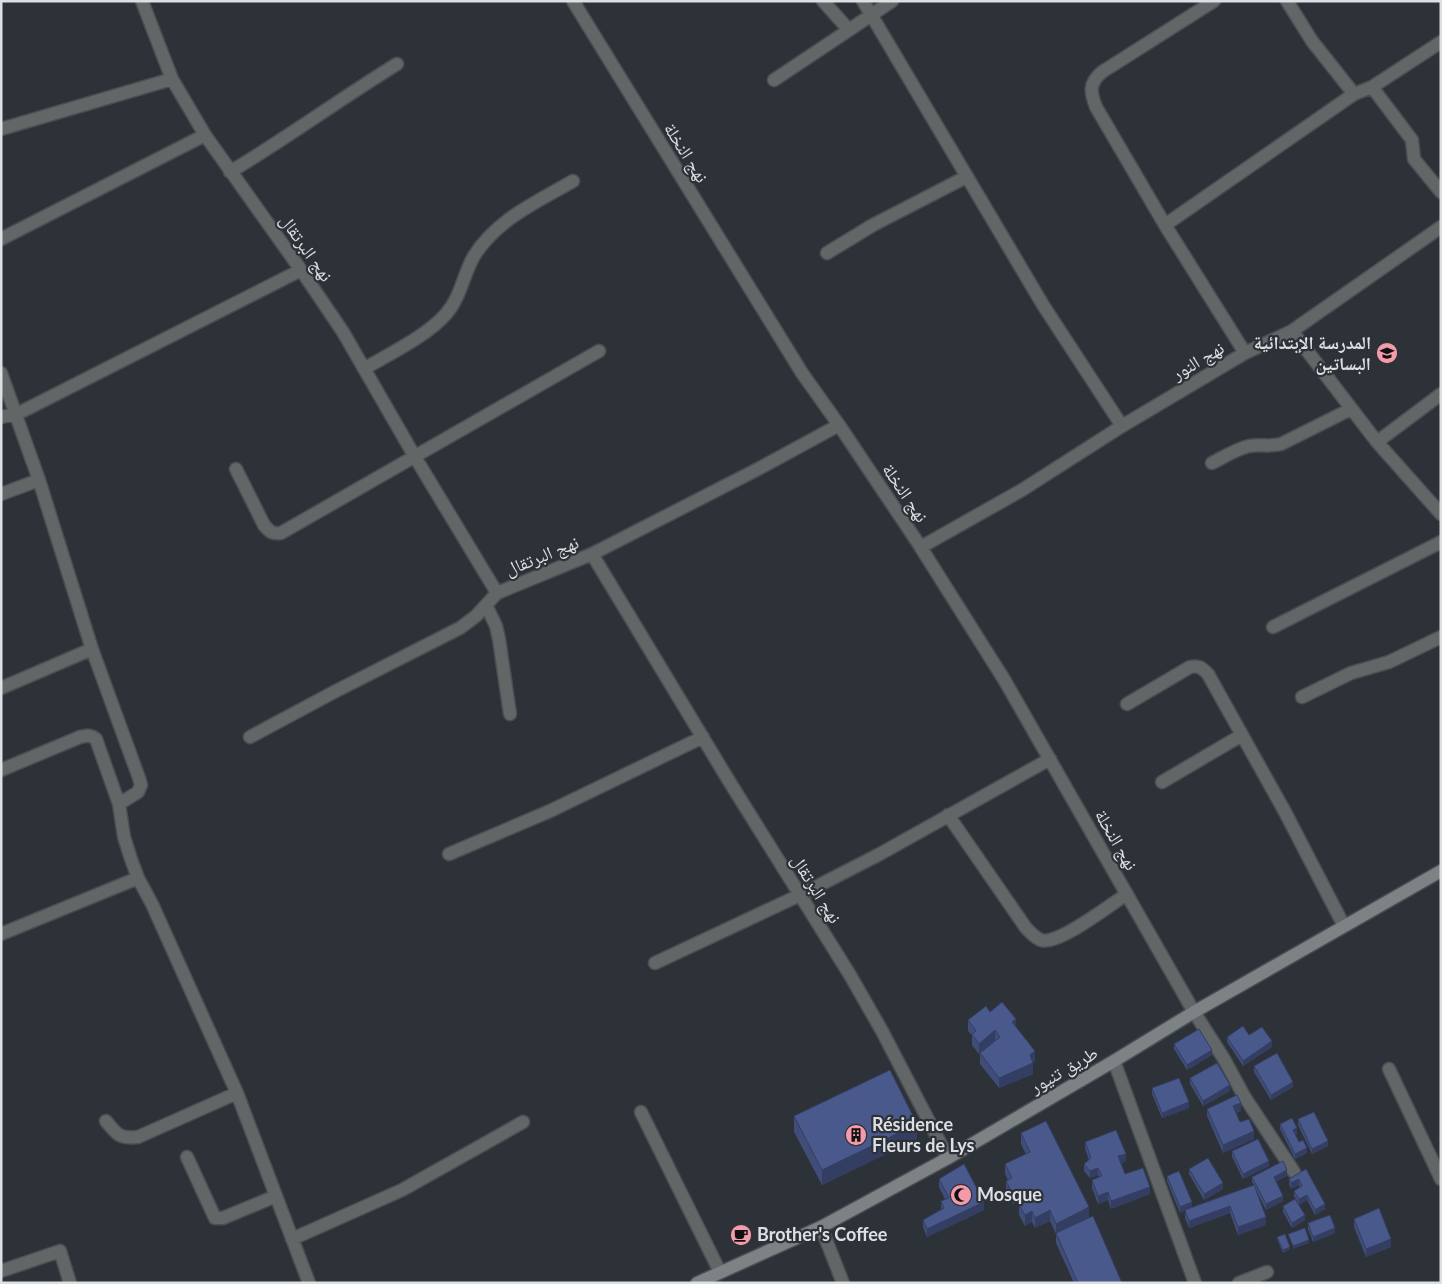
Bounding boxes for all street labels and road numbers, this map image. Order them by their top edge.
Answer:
street label: نهج النخلة [658,119,714,188]
street label: نهج البرتقال [274,209,338,287]
street label: نهج النور [1166,336,1229,387]
street label: نهج النخلة [877,459,934,527]
street label: نهج البرتقال [502,530,582,582]
street label: نهج النخلة [1089,805,1143,875]
street label: نهج البرتقال [785,850,847,928]
street label: طريق تنيور [1025,1041,1102,1099]

